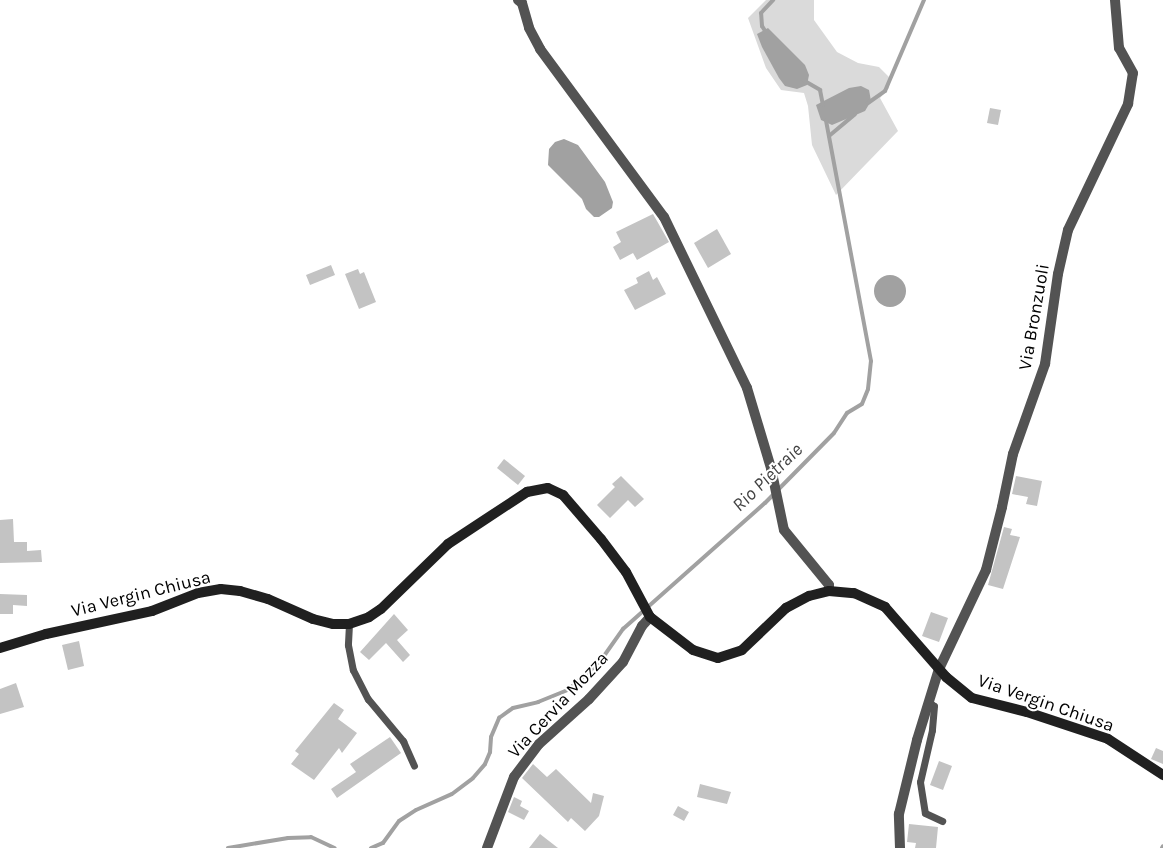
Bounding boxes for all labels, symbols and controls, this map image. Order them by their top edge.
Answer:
street label: Via Bronzuoli [1014,262,1054,372]
water label: Rio Pietraie [728,439,808,517]
street label: Via Vergin Chiusa [69,566,213,622]
street label: Via Cervia Mozza [503,647,613,763]
street label: Via Vergin Chiusa [975,670,1117,736]

